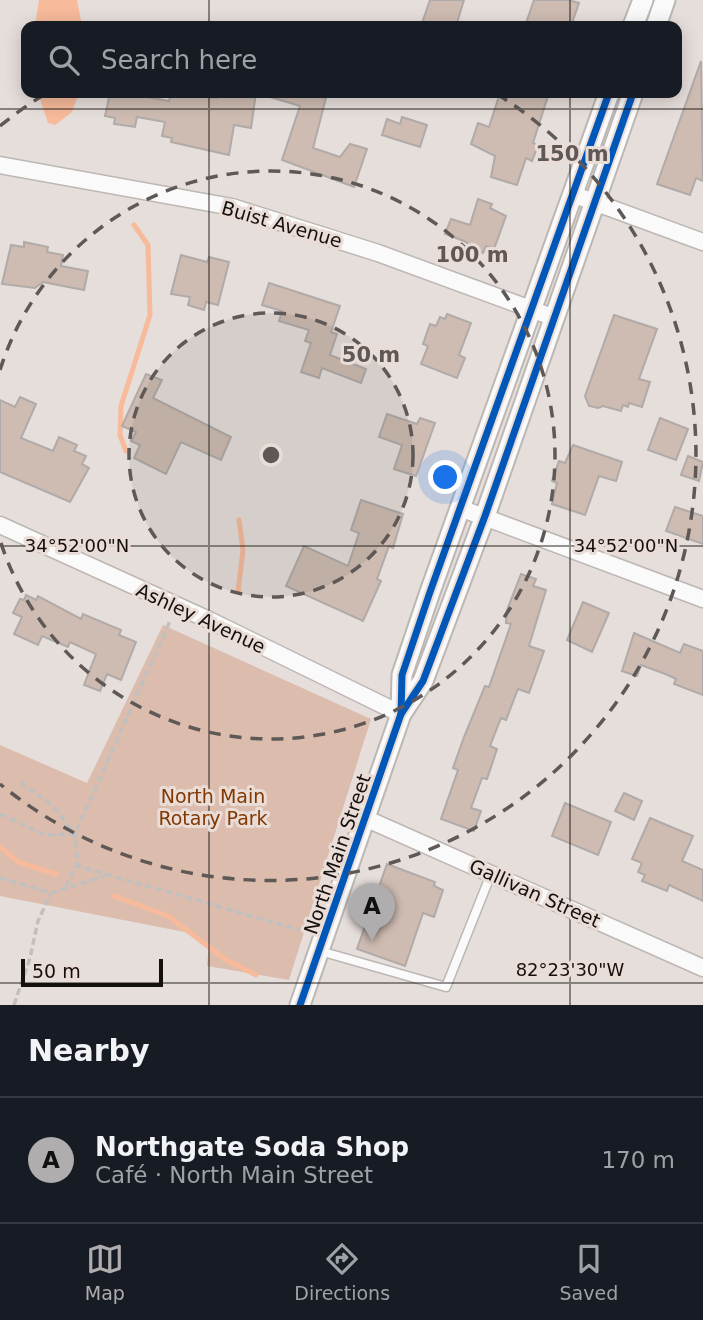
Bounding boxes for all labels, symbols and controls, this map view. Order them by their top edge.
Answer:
search box [21,21,682,98]
icon: search [45,41,83,79]
text: Search here [101,45,257,75]
text: 150 m [535,142,609,166]
street label: Buist Avenue [219,196,345,252]
text: 100 m [435,243,509,267]
text: 50 m [342,343,400,367]
centre of rings [259,443,283,467]
your location [428,460,462,494]
text: 34°52'00"N [25,535,129,556]
text: 34°52'00"N [574,535,678,556]
street label: Ashley Avenue [133,578,269,658]
street label: North Main Street [299,771,375,937]
park label: North Main Rotary Park [158,785,268,829]
street label: Gallivan Street [466,854,604,932]
pin: A [349,883,395,941]
scale bar [21,956,163,988]
text: 82°23'30"W [516,959,625,980]
text: 50 m [32,960,81,982]
text: Nearby [28,1033,150,1068]
text: Northgate Soda Shop [95,1132,409,1162]
text: A [42,1147,60,1173]
text: 170 m [601,1147,675,1173]
text: Café · North Main Street [95,1162,373,1188]
tab: Map [85,1240,125,1304]
tab: Directions [294,1240,390,1304]
tab: Saved [560,1240,618,1304]

